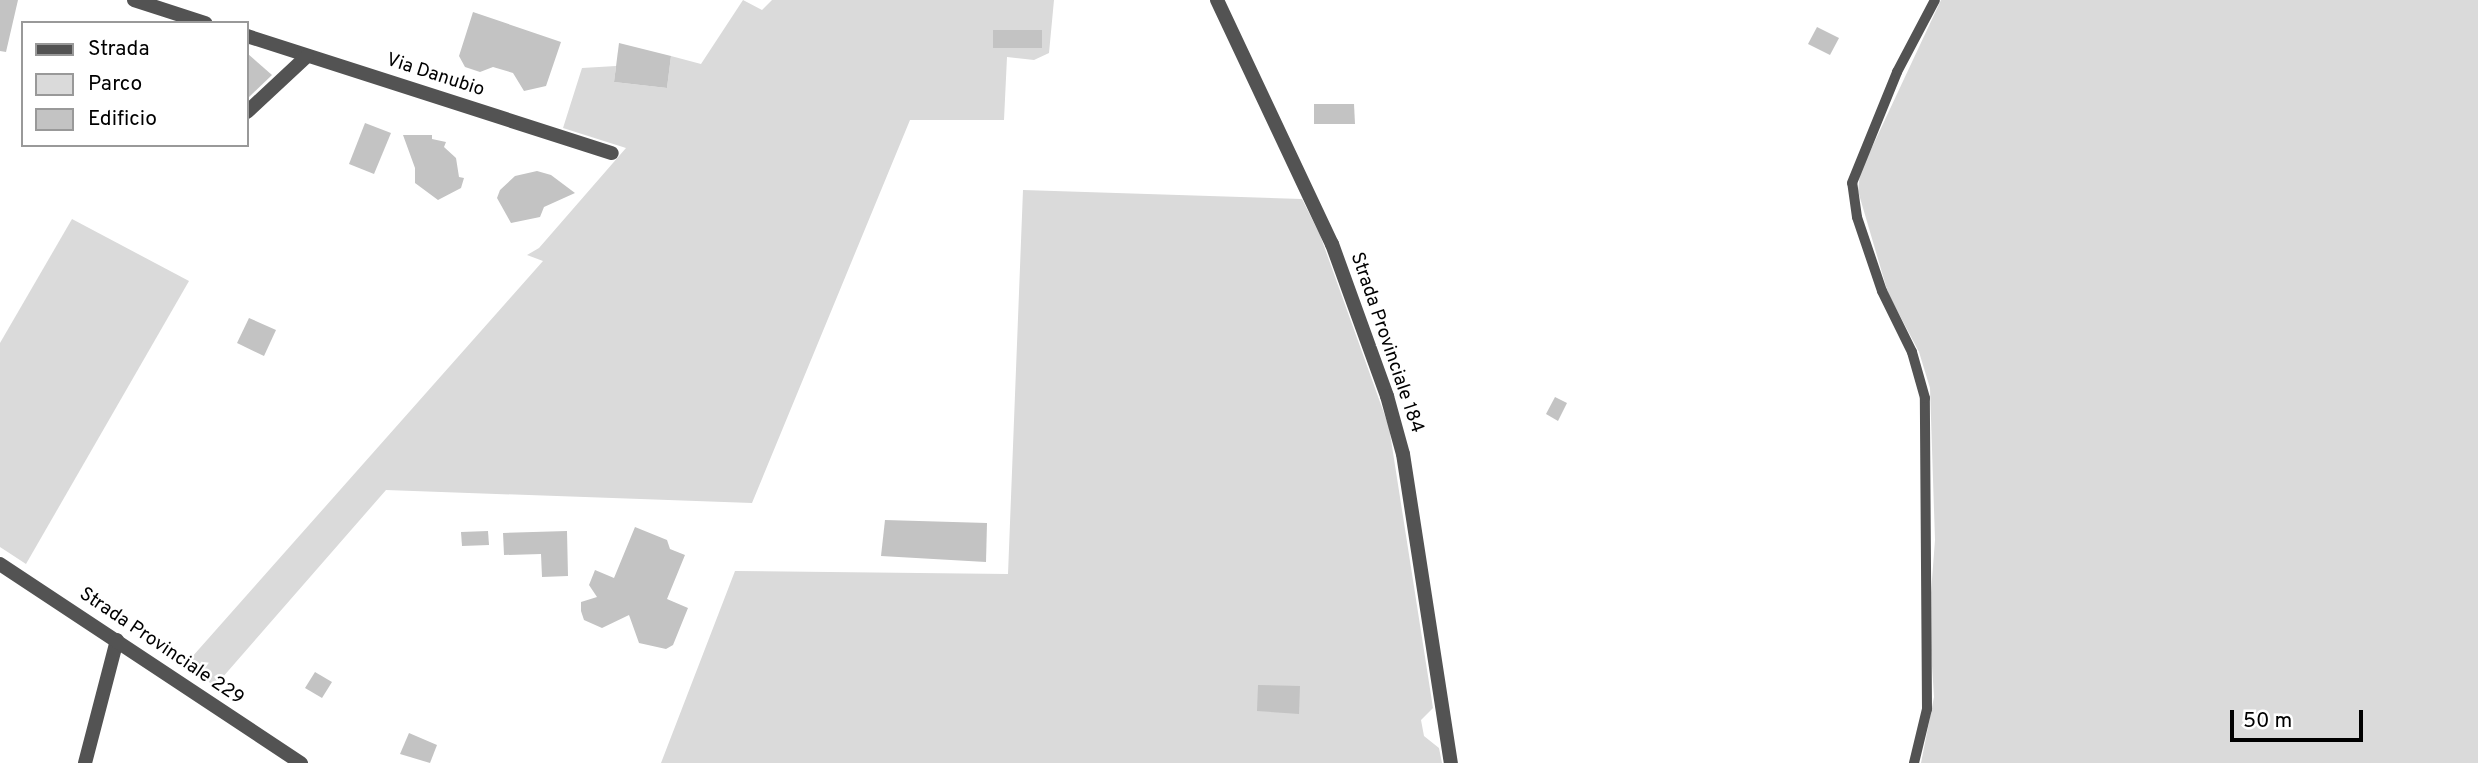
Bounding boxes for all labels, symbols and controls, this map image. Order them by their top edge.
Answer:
legend [21,21,248,147]
text: Strada [88,36,149,63]
street label: Via Danubio [383,49,487,103]
text: Parco [88,71,142,98]
text: Edificio [88,106,157,133]
street label: Strada Provinciale 184 [1344,250,1428,436]
street label: Strada Provinciale 229 [74,583,248,711]
scale bar [2233,696,2366,740]
text: 50 m [2243,708,2292,735]

